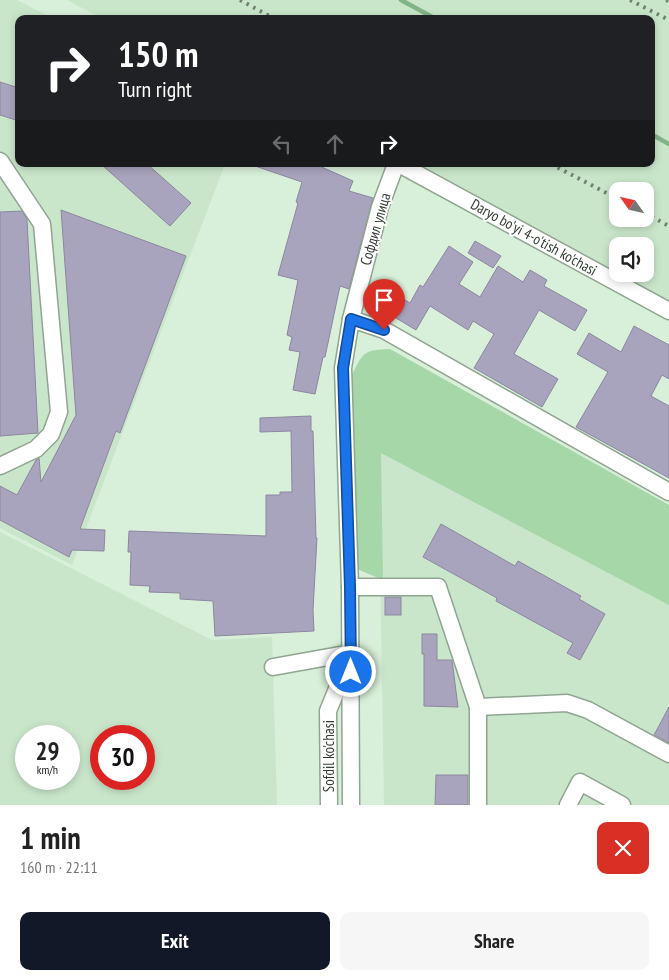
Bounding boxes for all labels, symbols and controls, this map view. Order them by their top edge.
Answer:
text: 150 m [118,31,199,77]
icon: right [35,35,100,100]
text: Turn right [118,75,192,103]
icon: left [268,130,296,158]
icon: ahead [321,130,349,158]
icon: right [374,130,402,158]
north arrow [609,182,654,228]
map controls [609,182,654,282]
street label: Софдил улица [356,191,394,267]
street label: Daryo bo'yi 4-o'tish ko'chasi [468,194,600,280]
button: sound [609,237,654,282]
pin [363,279,405,330]
icon: arrive [370,286,398,314]
position arrow [324,645,376,697]
street label: Sofdil ko'chasi [319,720,338,792]
speed limit sign: 30 [90,725,155,790]
text: 29 [36,735,59,767]
text: km/h [37,762,58,777]
text: 1 min [20,818,81,857]
button: close [597,822,649,874]
text: 160 m · 22:11 [20,857,98,877]
button: Exit [20,912,330,970]
button: Share [340,912,649,970]

